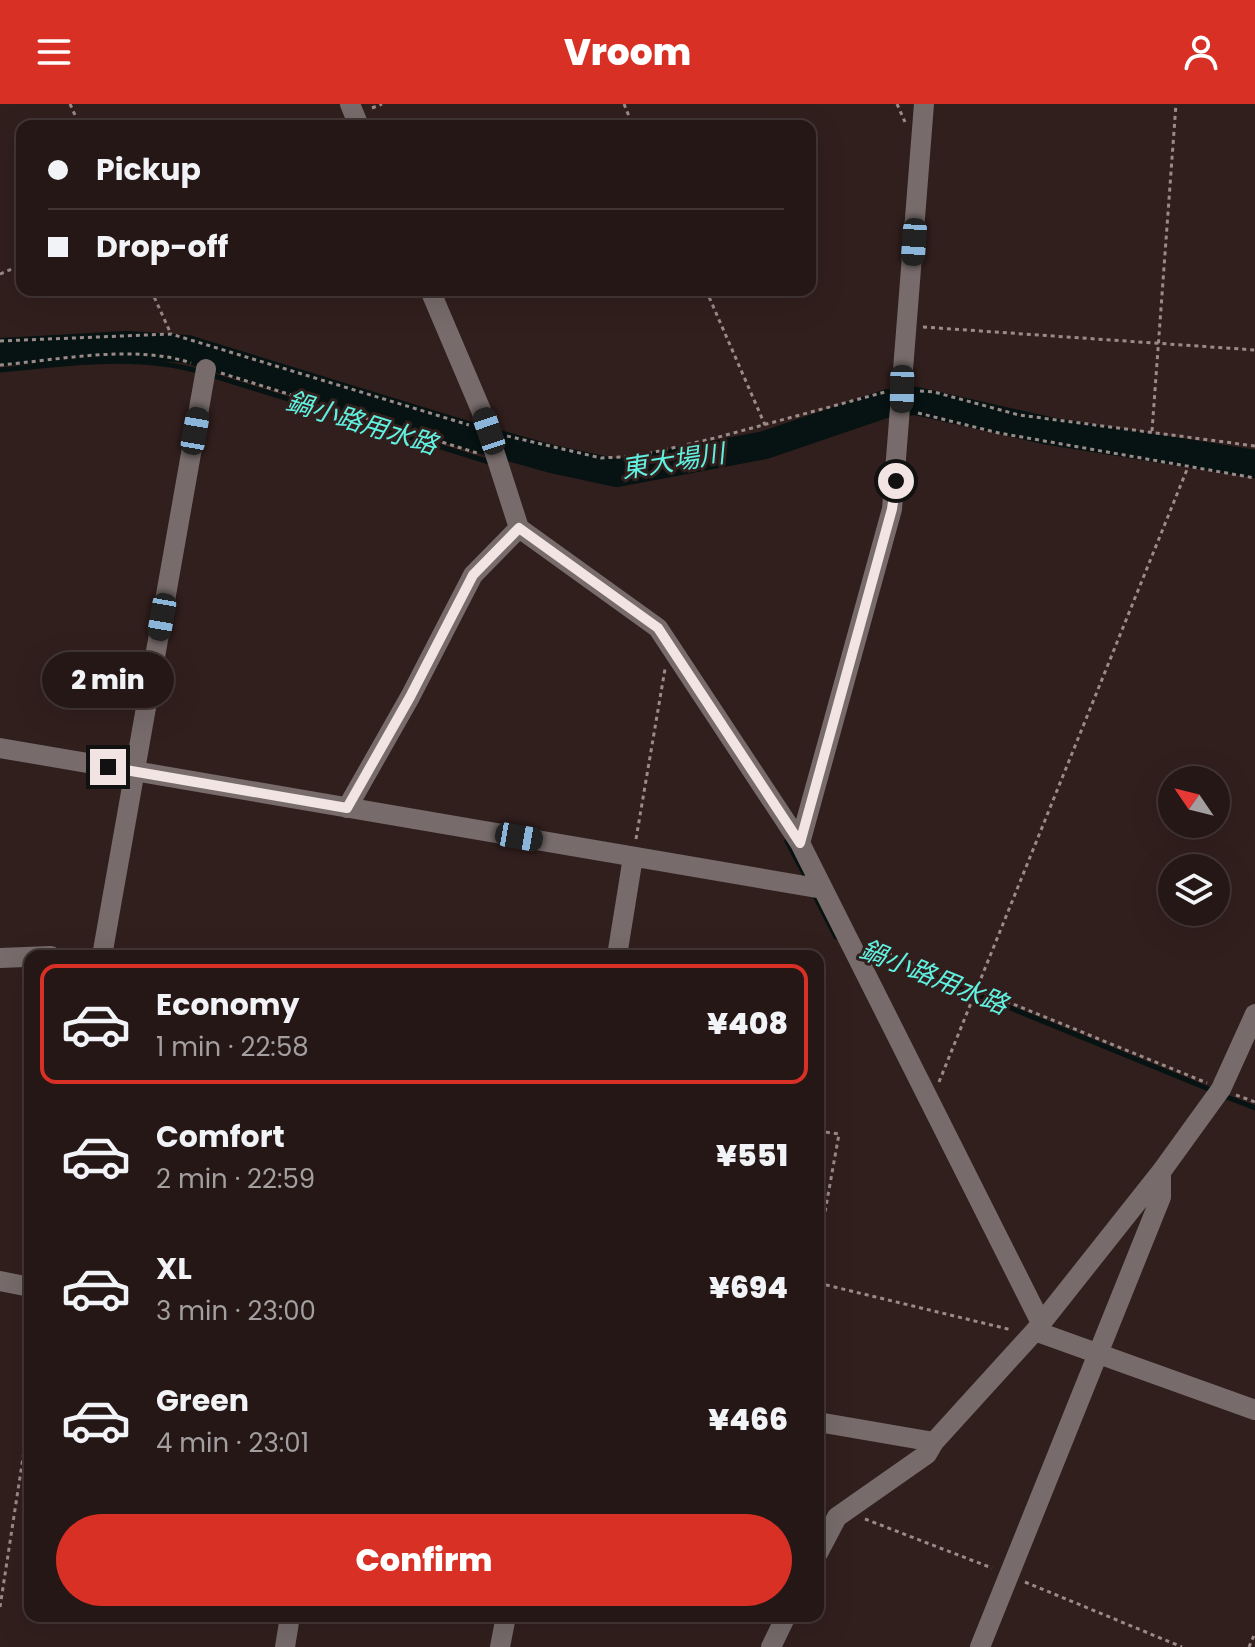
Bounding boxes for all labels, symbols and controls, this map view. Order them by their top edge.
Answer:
text: Vroom [564,27,691,78]
icon: menu [32,30,76,74]
icon: person [1179,30,1223,74]
text: Pickup [96,148,201,191]
car [900,217,928,267]
text: Drop-off [96,225,228,268]
car [890,365,914,413]
water label: 鍋小路用水路 [282,383,444,464]
car [470,404,508,458]
car [179,405,211,457]
water label: 東大場川 [619,435,730,487]
route start [878,463,914,499]
car [146,591,178,643]
callout: 2 min [42,651,174,707]
text: 2 min [71,662,145,698]
route end [90,749,126,785]
north arrow [1158,766,1230,838]
map controls [1158,766,1230,926]
car [493,821,545,853]
button: layers [1158,854,1230,926]
water label: 鍋小路用水路 [855,931,1015,1024]
text: Economy [156,983,300,1026]
icon: car [60,988,132,1060]
text: ¥408 [707,1002,788,1045]
text: 1 min · 22:58 [156,1029,309,1065]
text: Comfort [156,1115,285,1158]
icon: car [60,1120,132,1192]
text: ¥551 [716,1134,788,1177]
text: 2 min · 22:59 [156,1161,315,1197]
text: XL [156,1247,192,1290]
icon: car [60,1252,132,1324]
text: ¥694 [709,1266,788,1309]
text: 3 min · 23:00 [156,1293,316,1329]
text: Green [156,1379,249,1422]
icon: car [60,1384,132,1456]
text: ¥466 [708,1398,788,1441]
text: 4 min · 23:01 [156,1425,309,1461]
button: Confirm [56,1514,792,1606]

